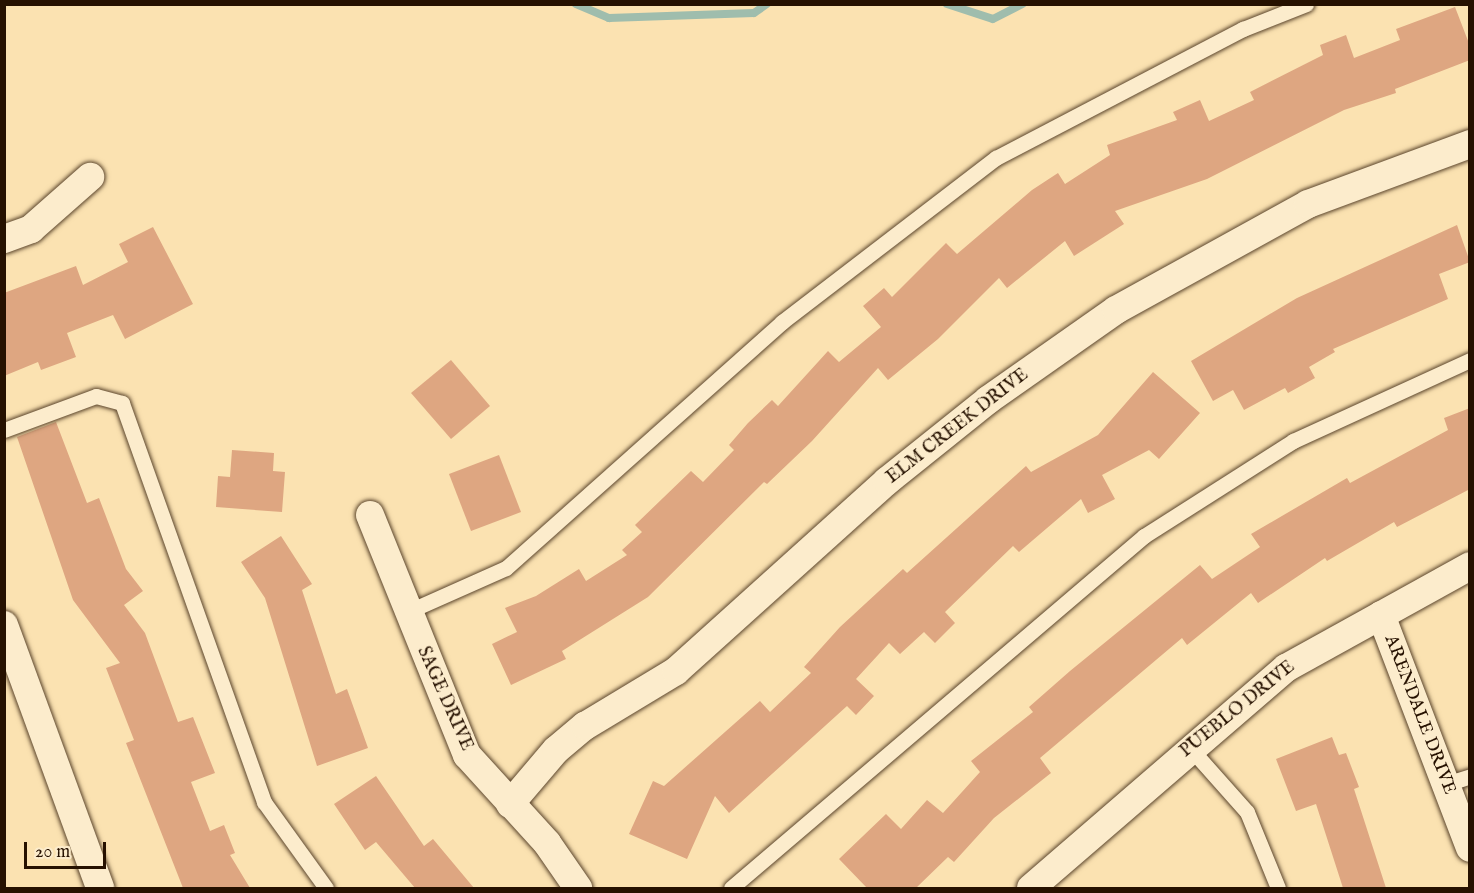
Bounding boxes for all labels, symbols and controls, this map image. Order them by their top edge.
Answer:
street label: ELM CREEK DRIVE [883,365,1033,489]
street label: ARENDALE DRIVE [1379,632,1459,798]
street label: SAGE DRIVE [411,644,477,754]
street label: PUEBLO DRIVE [1176,657,1300,763]
scale bar [27,830,110,868]
text: 20 m [35,841,70,864]

